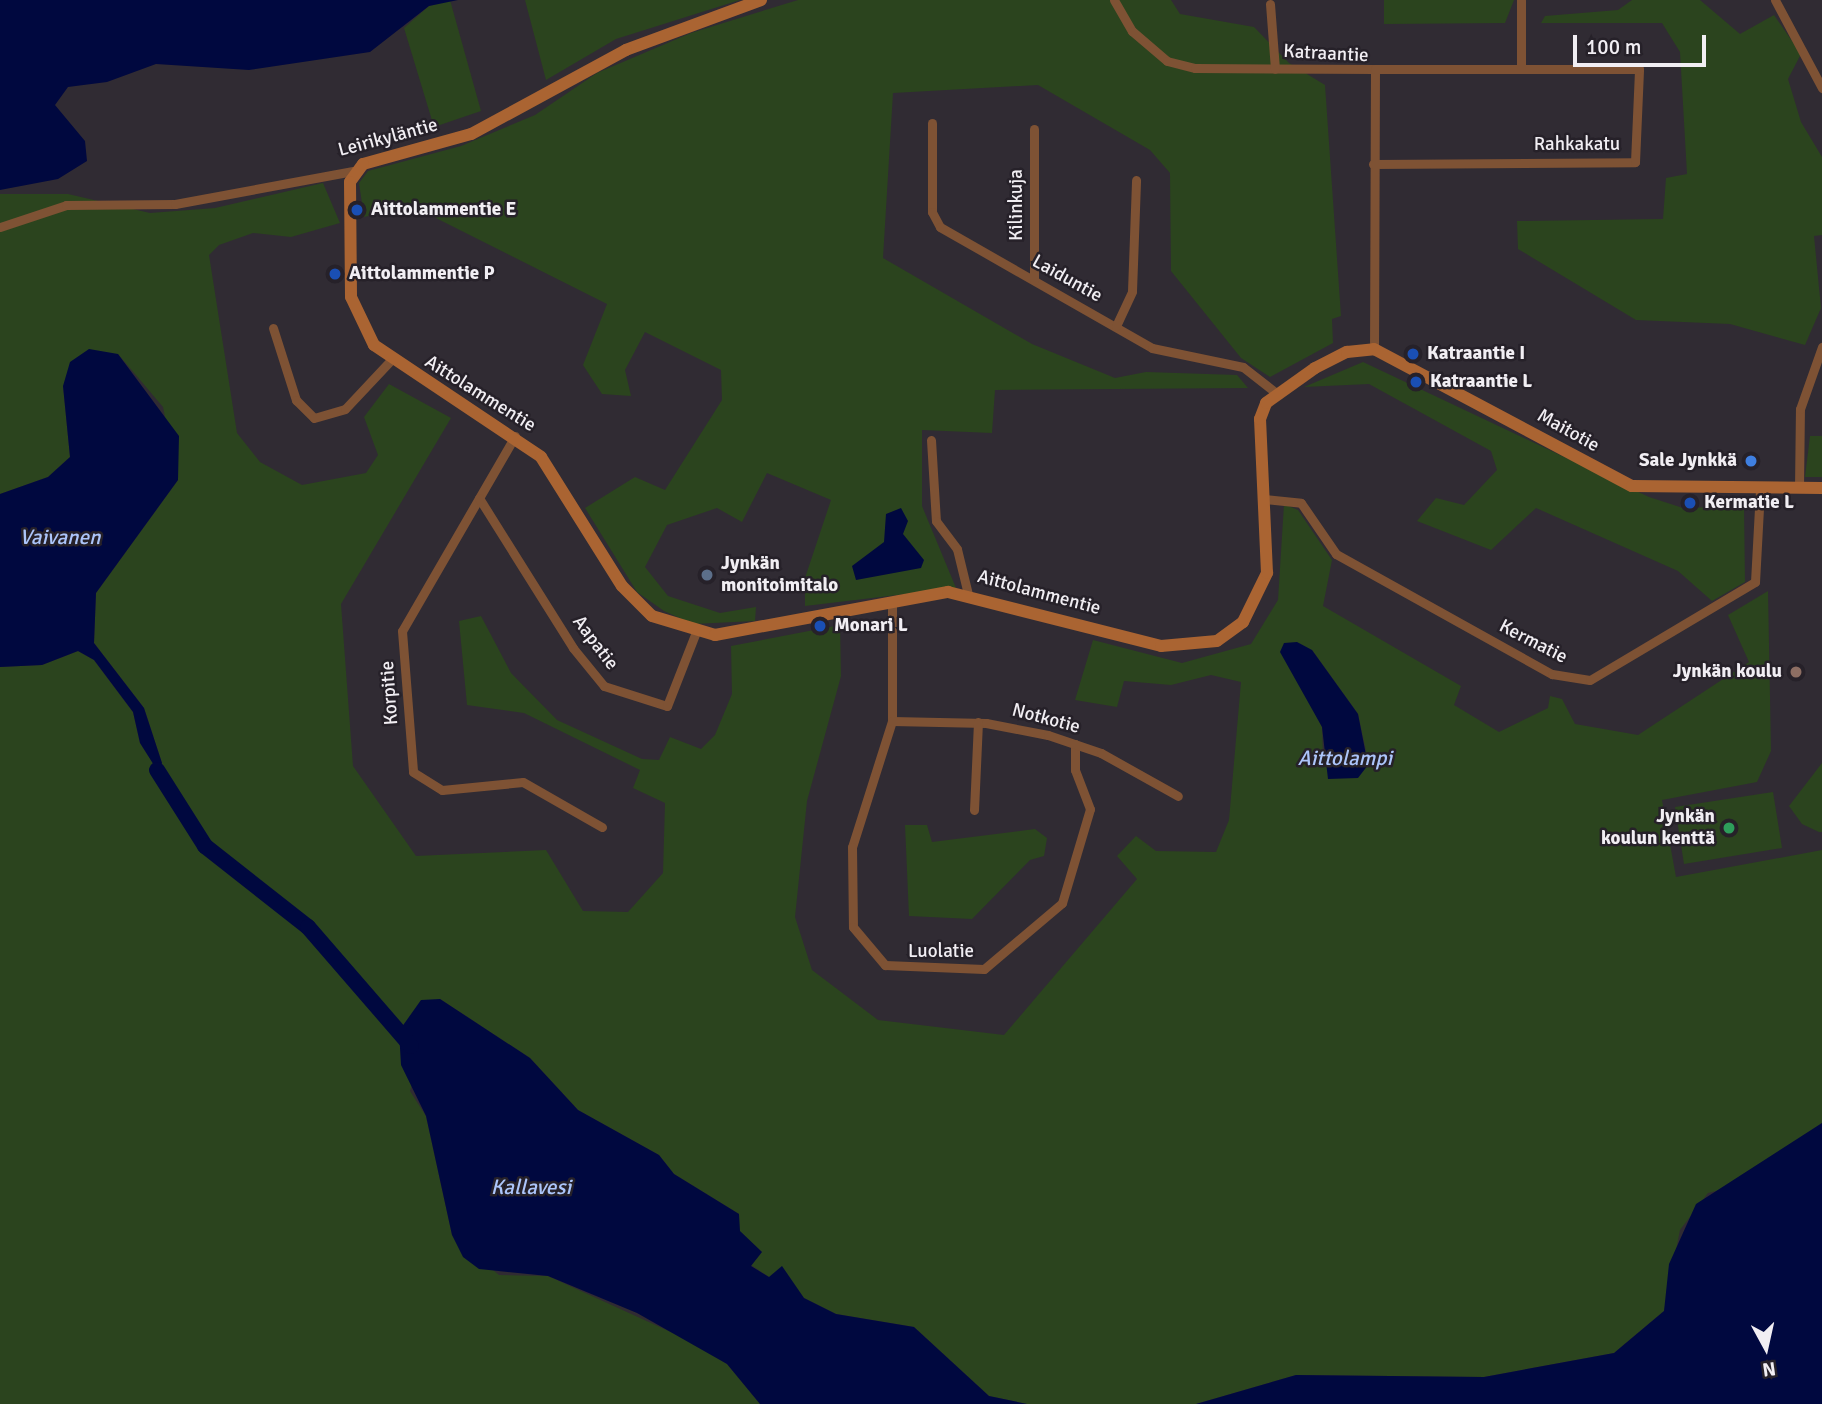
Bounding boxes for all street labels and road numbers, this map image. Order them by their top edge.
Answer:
street label: Katraantie [1283,40,1369,68]
street label: Leirikyläntie [336,114,440,162]
street label: Rahkakatu [1534,134,1620,156]
street label: Kilinkuja [1006,169,1028,241]
street label: Laiduntie [1028,250,1106,308]
street label: Aittolammentie [420,351,540,437]
street label: Maitotie [1533,405,1603,457]
street label: Aittolammentie [975,566,1103,620]
street label: Aapatie [567,611,623,675]
street label: Kermatie [1495,615,1571,669]
street label: Korpitie [376,660,404,726]
street label: Notkotie [1009,699,1083,739]
street label: Luolatie [908,941,974,963]

